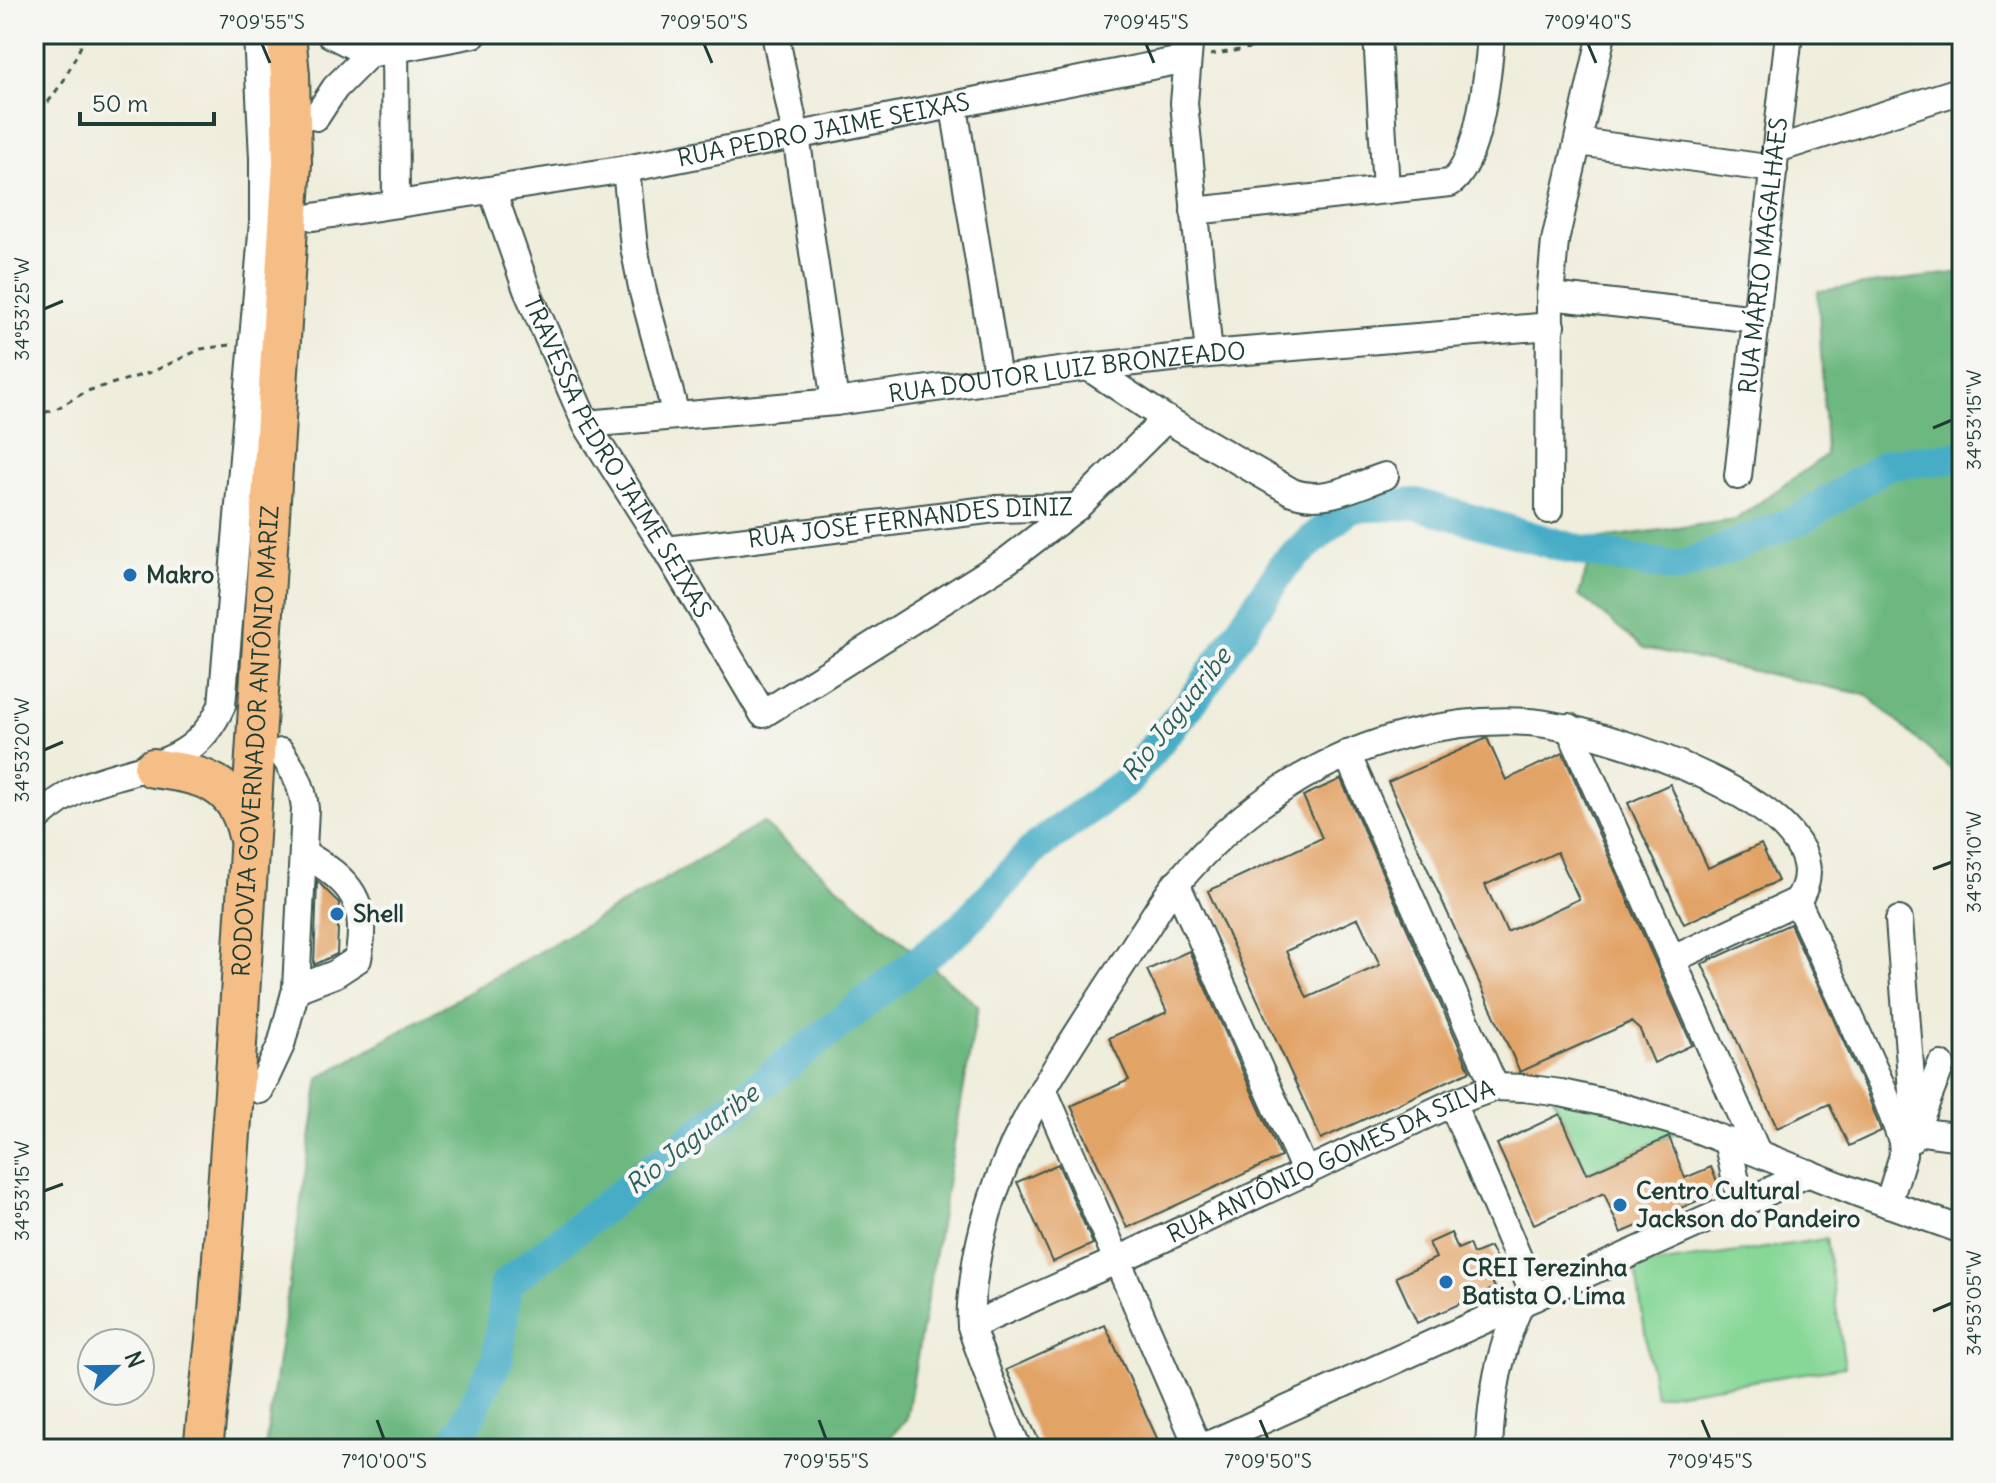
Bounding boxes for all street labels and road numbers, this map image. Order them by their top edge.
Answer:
street label: RUA PEDRO JAIME SEIXAS [675,86,972,173]
street label: RUA MÁRIO MAGALHÃES [1732,116,1793,395]
street label: TRAVESSA PEDRO JAIME SEIXAS [517,291,719,623]
street label: RUA DOUTOR LUIZ BRONZEADO [886,335,1247,408]
street label: RUA JOSÉ FERNANDES DINIZ [746,491,1073,554]
street label: RODOVIA GOVERNADOR ANTÔNIO MARIZ [225,504,285,978]
street label: RUA ANTÔNIO GOMES DA SILVA [1162,1072,1499,1249]

